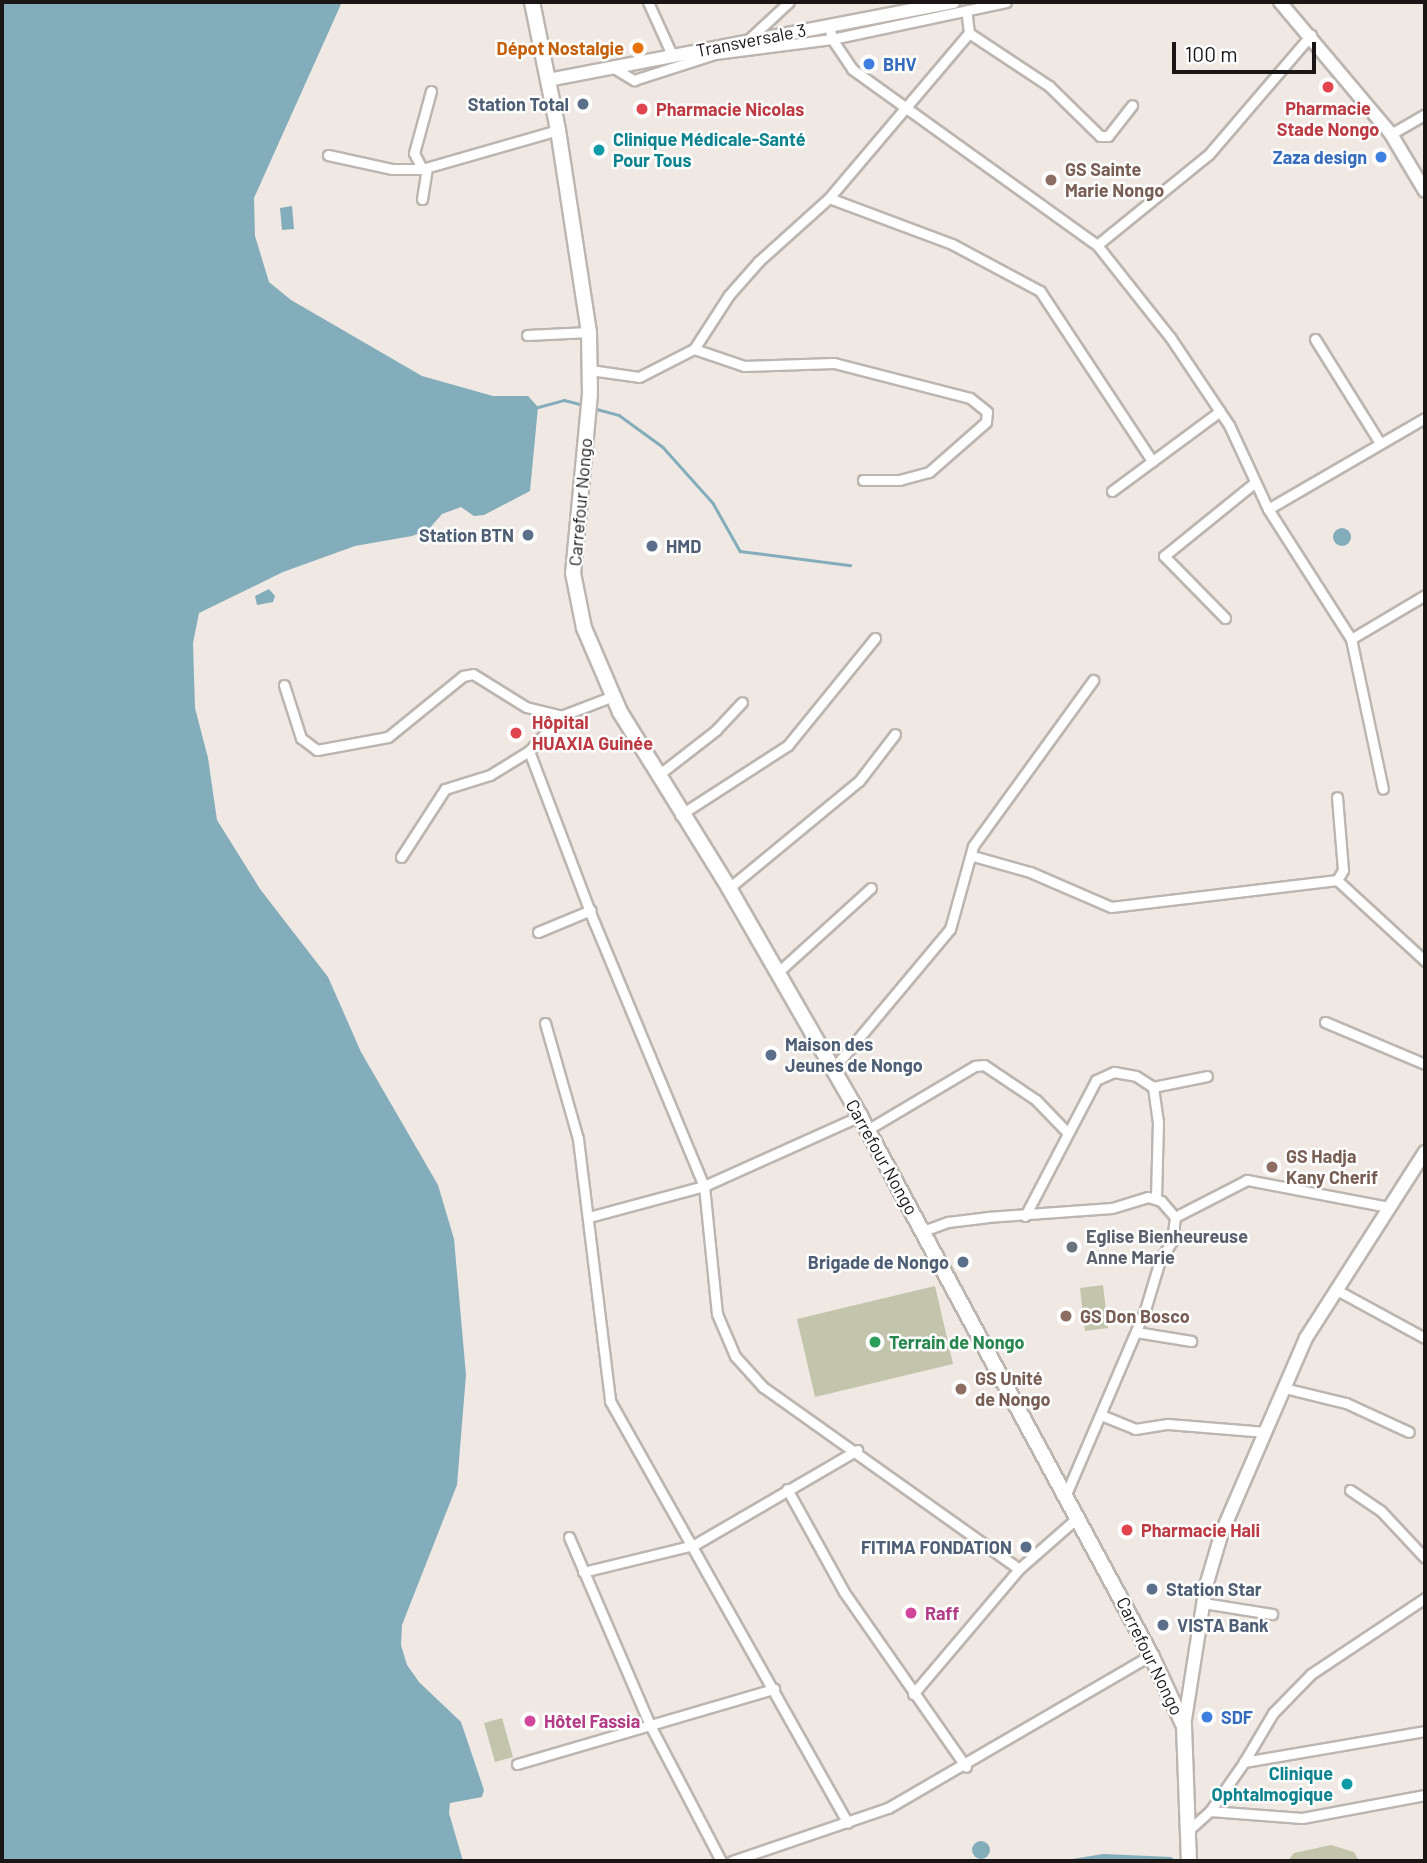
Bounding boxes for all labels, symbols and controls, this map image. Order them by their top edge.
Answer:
street label: Transversale 3 [694,19,808,61]
scale bar [1175,28,1318,72]
place label: Dépot Nostalgie [497,37,624,59]
marker: Dépot Nostalgie [630,40,646,56]
text: 100 m [1185,41,1238,66]
place label: BHV [883,53,917,75]
marker: BHV [861,56,877,72]
marker: Pharmacie Stade Nongo [1320,79,1336,95]
place label: Station Total [468,93,569,115]
marker: Station Total [575,96,591,112]
place label: Pharmacie Nicolas [656,98,804,120]
place label: Pharmacie Stade Nongo [1277,98,1379,140]
marker: Pharmacie Nicolas [634,101,650,117]
place label: Clinique Médicale-Santé Pour Tous [613,129,805,172]
marker: Clinique Médicale-Santé Pour Tous [591,142,607,158]
place label: Zaza design [1273,146,1367,168]
marker: Zaza design [1373,149,1389,165]
place label: GS Sainte Marie Nongo [1065,159,1164,202]
marker: GS Sainte Marie Nongo [1043,172,1059,188]
street label: Carrefour Nongo [564,437,596,567]
place label: Station BTN [419,524,514,546]
marker: Station BTN [520,527,536,543]
place label: HMD [666,535,701,557]
marker: HMD [644,538,660,554]
place label: Hôpital HUAXIA Guinée [532,712,653,754]
marker: Hôpital HUAXIA Guinée [506,723,526,743]
place label: Maison des Jeunes de Nongo [785,1034,923,1076]
marker: Maison des Jeunes de Nongo [763,1047,779,1063]
street label: Carrefour Nongo [841,1095,923,1219]
place label: GS Hadja Kany Cherif [1286,1146,1378,1188]
marker: GS Hadja Kany Cherif [1264,1159,1280,1175]
place label: Eglise Bienheureuse Anne Marie [1086,1226,1248,1268]
marker: Eglise Bienheureuse Anne Marie [1064,1239,1080,1255]
place label: Brigade de Nongo [808,1251,949,1273]
marker: Brigade de Nongo [955,1254,971,1270]
place label: GS Don Bosco [1080,1305,1190,1327]
marker: GS Don Bosco [1058,1308,1074,1324]
place label: Terrain de Nongo [889,1331,1025,1353]
marker: Terrain de Nongo [867,1334,883,1350]
place label: GS Unité de Nongo [975,1368,1050,1410]
marker: GS Unité de Nongo [953,1381,969,1397]
place label: Pharmacie Hali [1141,1519,1260,1541]
marker: Pharmacie Hali [1119,1522,1135,1538]
place label: FITIMA FONDATION [861,1536,1012,1558]
marker: FITIMA FONDATION [1018,1539,1034,1555]
place label: Station Star [1166,1578,1262,1600]
marker: Station Star [1144,1581,1160,1597]
street label: Carrefour Nongo [1112,1593,1188,1719]
place label: Raff [925,1602,959,1624]
marker: Raff [903,1605,919,1621]
place label: VISTA Bank [1177,1614,1269,1636]
marker: VISTA Bank [1155,1617,1171,1633]
place label: SDF [1221,1706,1253,1728]
marker: SDF [1199,1709,1215,1725]
place label: Hôtel Fassia [544,1710,640,1732]
marker: Hôtel Fassia [522,1713,538,1729]
place label: Clinique Ophtalmogique [1212,1763,1333,1806]
marker: Clinique Ophtalmogique [1339,1776,1355,1792]

